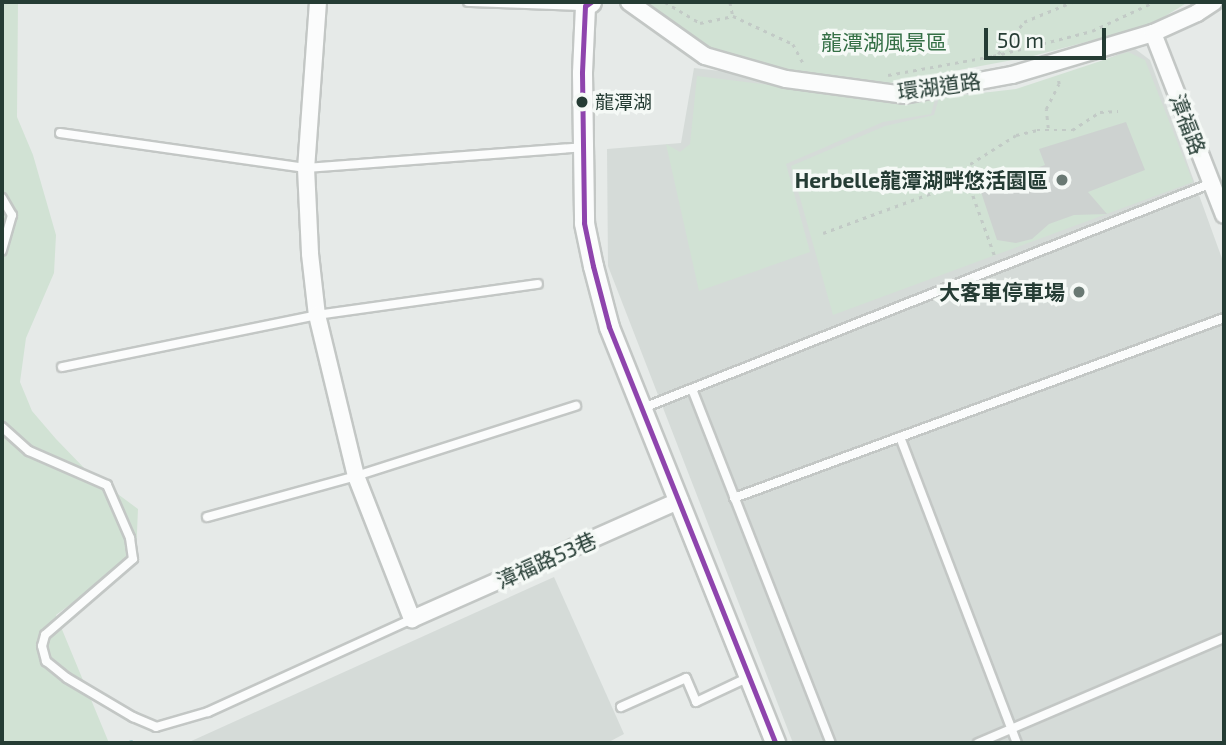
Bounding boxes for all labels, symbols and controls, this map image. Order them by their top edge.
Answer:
scale bar [988,14,1110,58]
text: 50 m [997,27,1044,52]
park label: 龍潭湖風景區 [821,29,947,55]
street label: 環湖道路 [896,68,982,104]
street label: 漳福路 [1165,90,1211,158]
place label: 龍潭湖 [595,91,652,113]
marker: 龍潭湖 [575,95,589,109]
place label: Herbelle龍潭湖畔悠活園區 [795,167,1048,193]
marker: Herbelle龍潭湖畔悠活園區 [1054,172,1070,188]
place label: 大客車停車場 [939,279,1065,305]
marker: 大客車停車場 [1071,284,1087,300]
street label: 漳福路53巷 [492,527,600,593]

